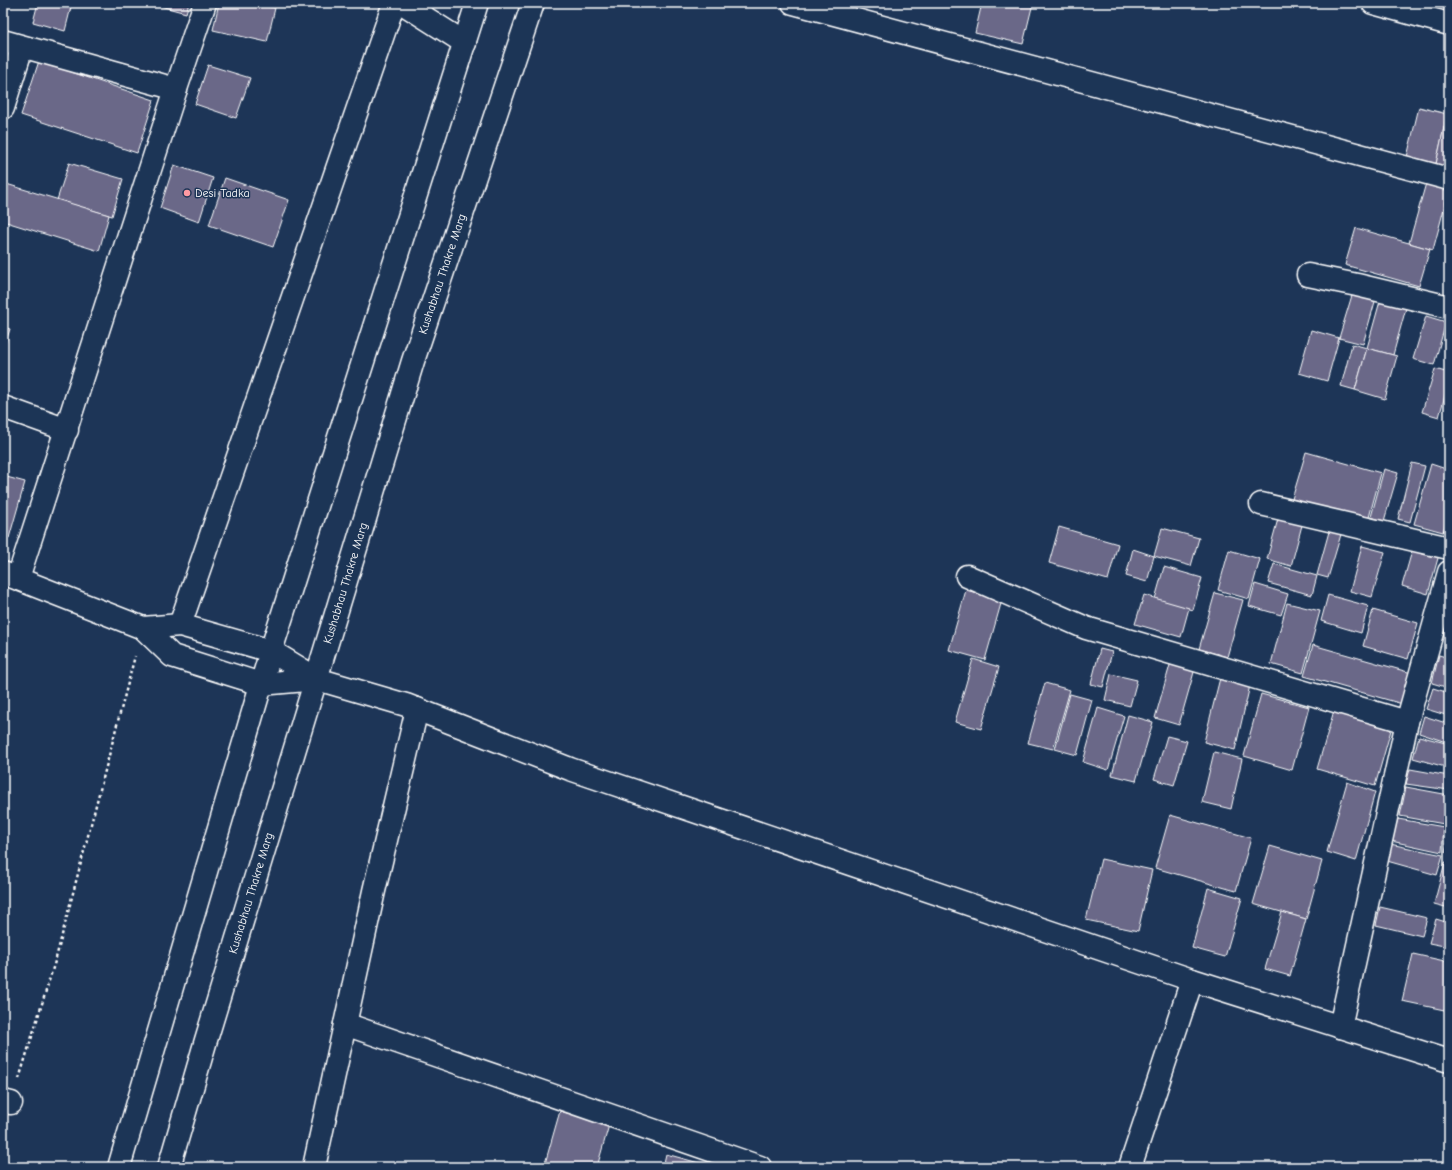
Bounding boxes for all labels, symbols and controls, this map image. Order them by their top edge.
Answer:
place label: Desi Tadka [195,186,250,200]
marker: Desi Tadka [182,188,192,198]
street label: Kushabhau Thakre Marg [416,212,469,336]
street label: Kushabhau Thakre Marg [320,521,370,645]
street label: Kushabhau Thakre Marg [226,831,276,955]

